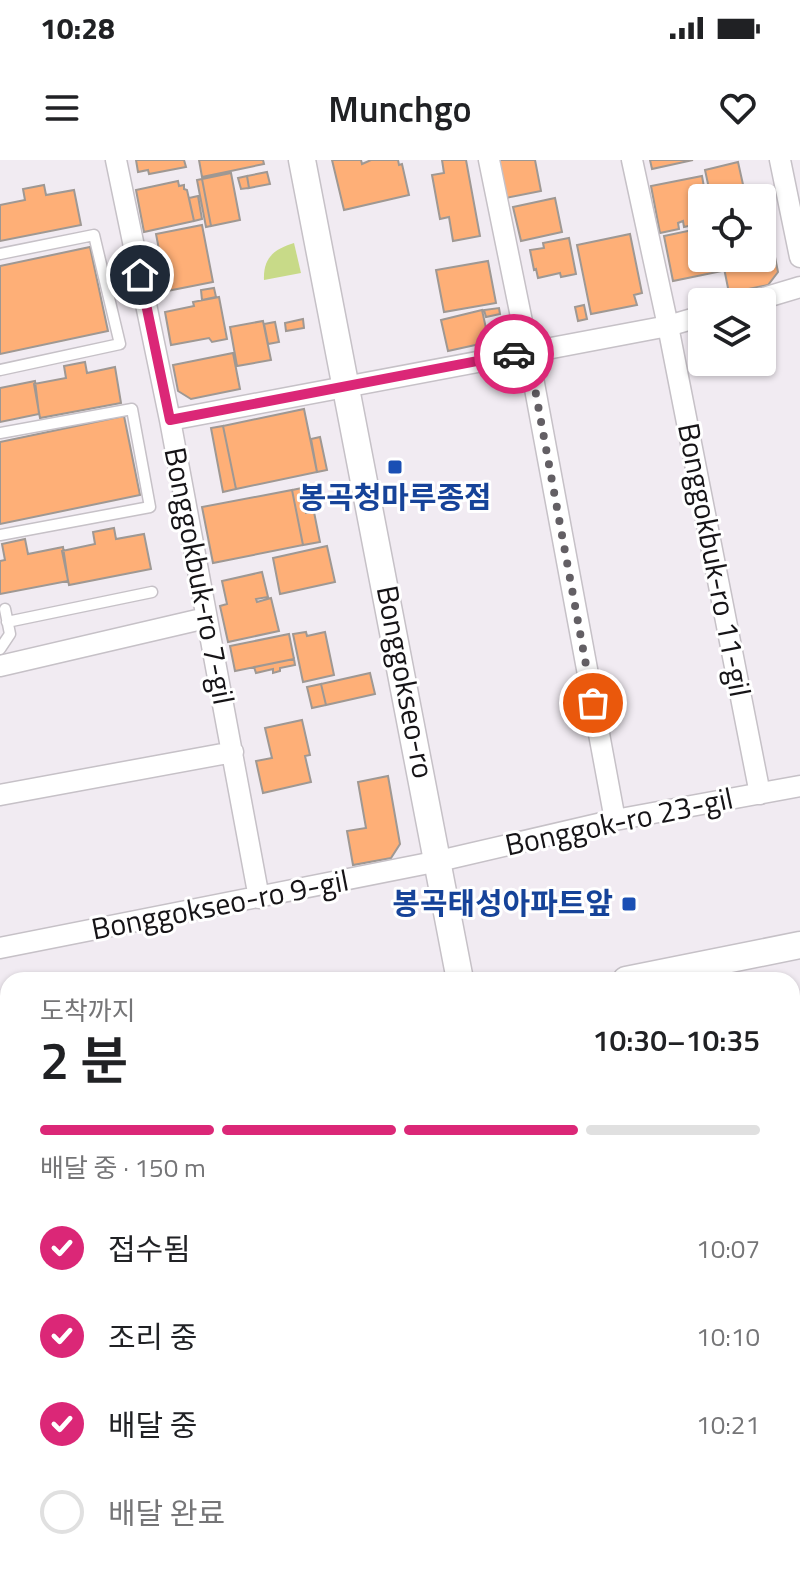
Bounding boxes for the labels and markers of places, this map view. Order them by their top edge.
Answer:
pin [106,241,174,309]
marker: 봉곡청마루종점 [386,458,404,476]
place label: 봉곡청마루종점 [298,474,492,520]
pin [559,669,627,737]
place label: 봉곡태성아파트앞 [392,880,613,926]
marker: 봉곡태성아파트앞 [620,895,638,913]

